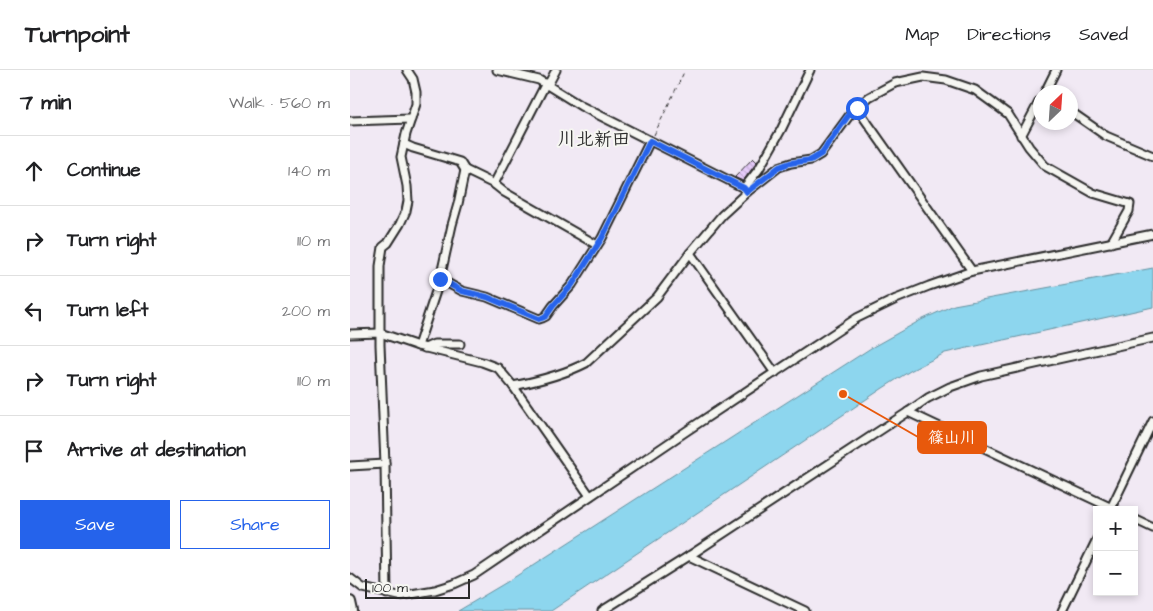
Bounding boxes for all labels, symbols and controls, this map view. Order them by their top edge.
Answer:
text: Turnpoint [25,18,130,52]
text: Map [905,22,939,47]
text: Directions [967,22,1051,47]
text: Saved [1079,22,1128,47]
north arrow [1033,85,1078,130]
text: 7 min [20,88,71,117]
text: Walk · 560 m [229,92,330,114]
route start [846,97,869,120]
district label: 川北新田 [558,127,630,152]
icon: ahead [20,157,48,185]
text: Continue [67,157,141,184]
text: 140 m [288,160,330,182]
icon: right [20,227,48,255]
text: Turn right [67,227,156,254]
text: 110 m [297,230,330,252]
route end [429,268,452,291]
icon: left [20,297,48,325]
text: Turn left [67,297,148,324]
text: 200 m [282,300,330,322]
icon: right [20,367,48,395]
text: Turn right [67,367,156,394]
text: 110 m [297,370,330,392]
callout: 篠山川 [918,422,986,453]
text: 篠山川 [928,427,976,449]
icon: arrive [20,437,48,465]
text: Arrive at destination [67,437,246,464]
button: Save [20,500,170,549]
button: Share [180,500,330,549]
map controls [1093,506,1138,596]
button: + [1093,506,1138,551]
button: − [1093,551,1138,596]
scale bar [365,576,470,599]
text: 100 m [372,578,408,598]

